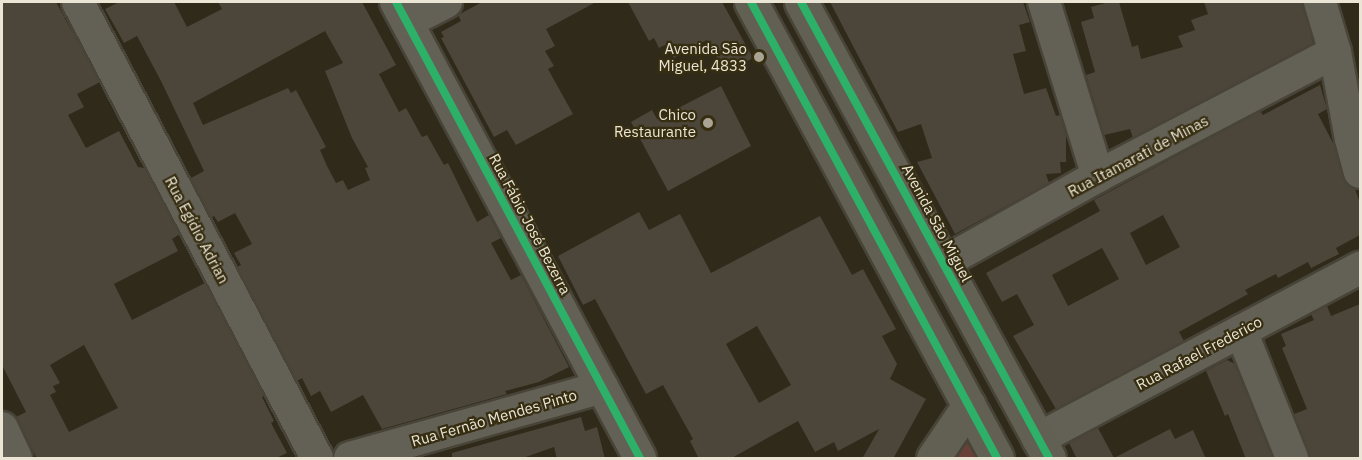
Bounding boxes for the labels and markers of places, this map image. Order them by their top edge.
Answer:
place label: Avenida São Miguel, 4833 [659,39,747,74]
marker: Avenida São Miguel, 4833 [752,50,766,64]
place label: Chico Restaurante [614,105,696,140]
marker: Chico Restaurante [701,116,715,130]

